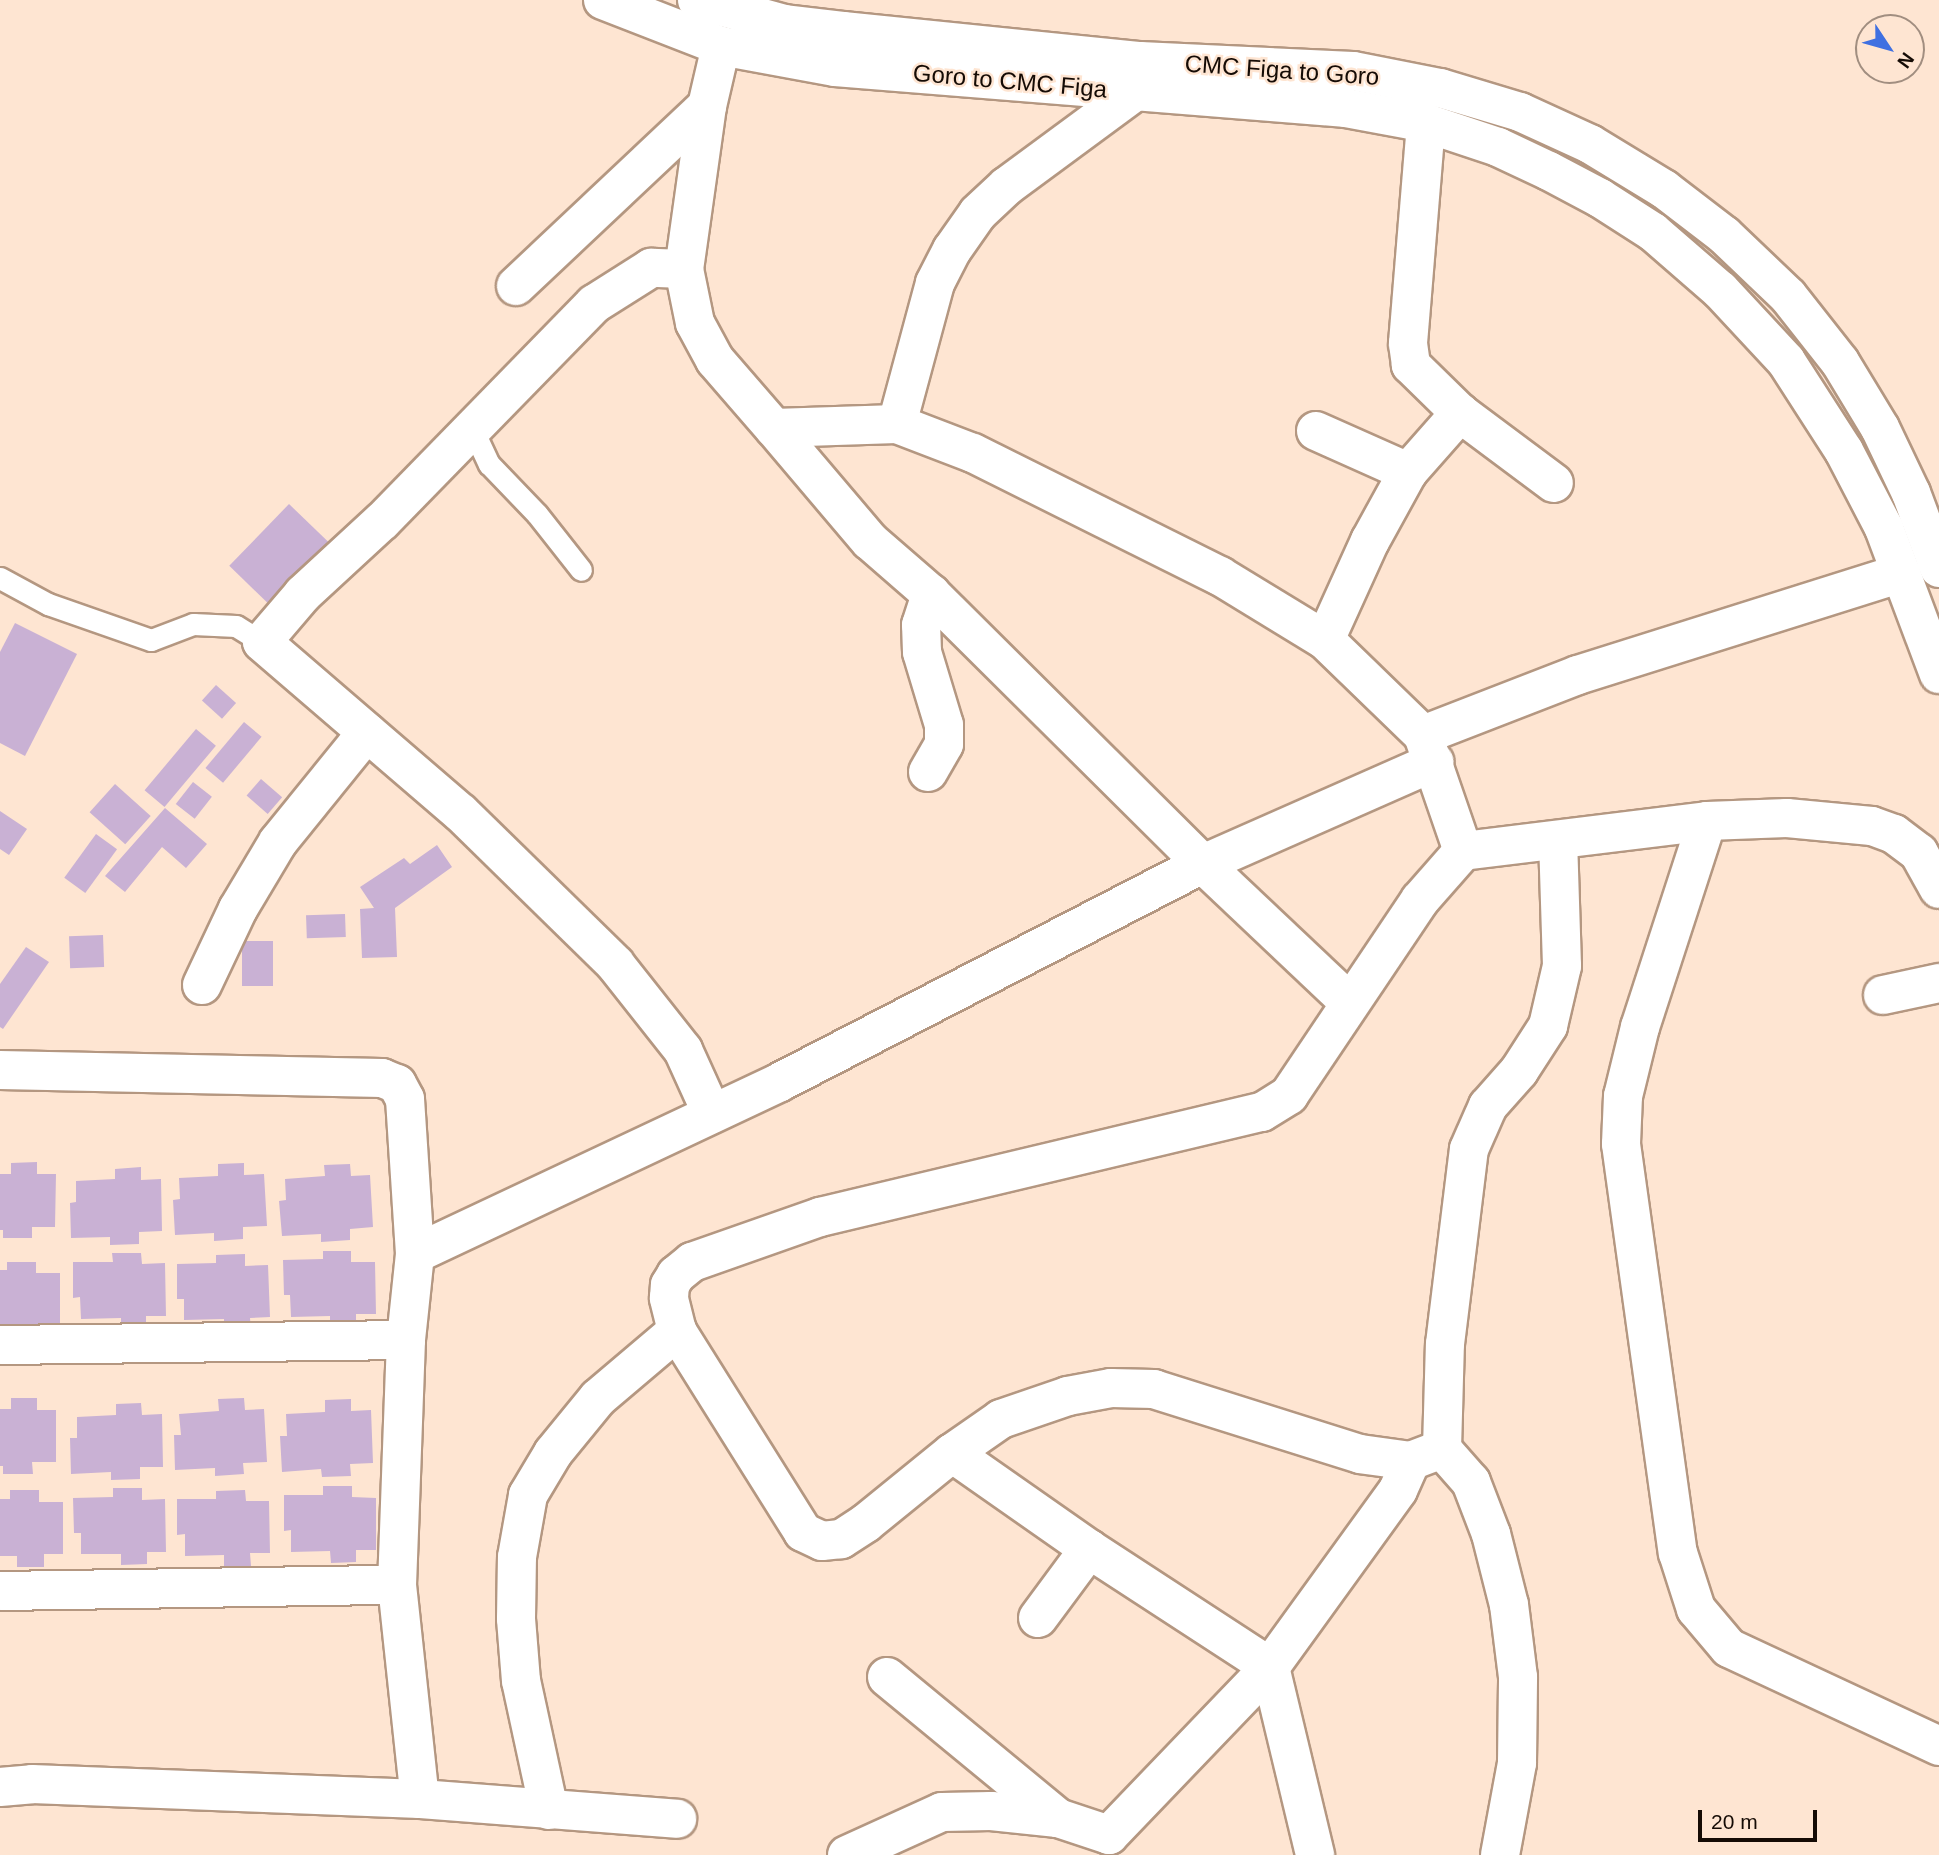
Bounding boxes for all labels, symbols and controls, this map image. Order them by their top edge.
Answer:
north arrow [1855,14,1925,84]
street label: CMC Figa to Goro [1184,49,1380,91]
text: N [1893,49,1918,72]
street label: Goro to CMC Figa [912,58,1108,104]
scale bar [1701,1796,1820,1840]
text: 20 m [1711,1810,1758,1833]

